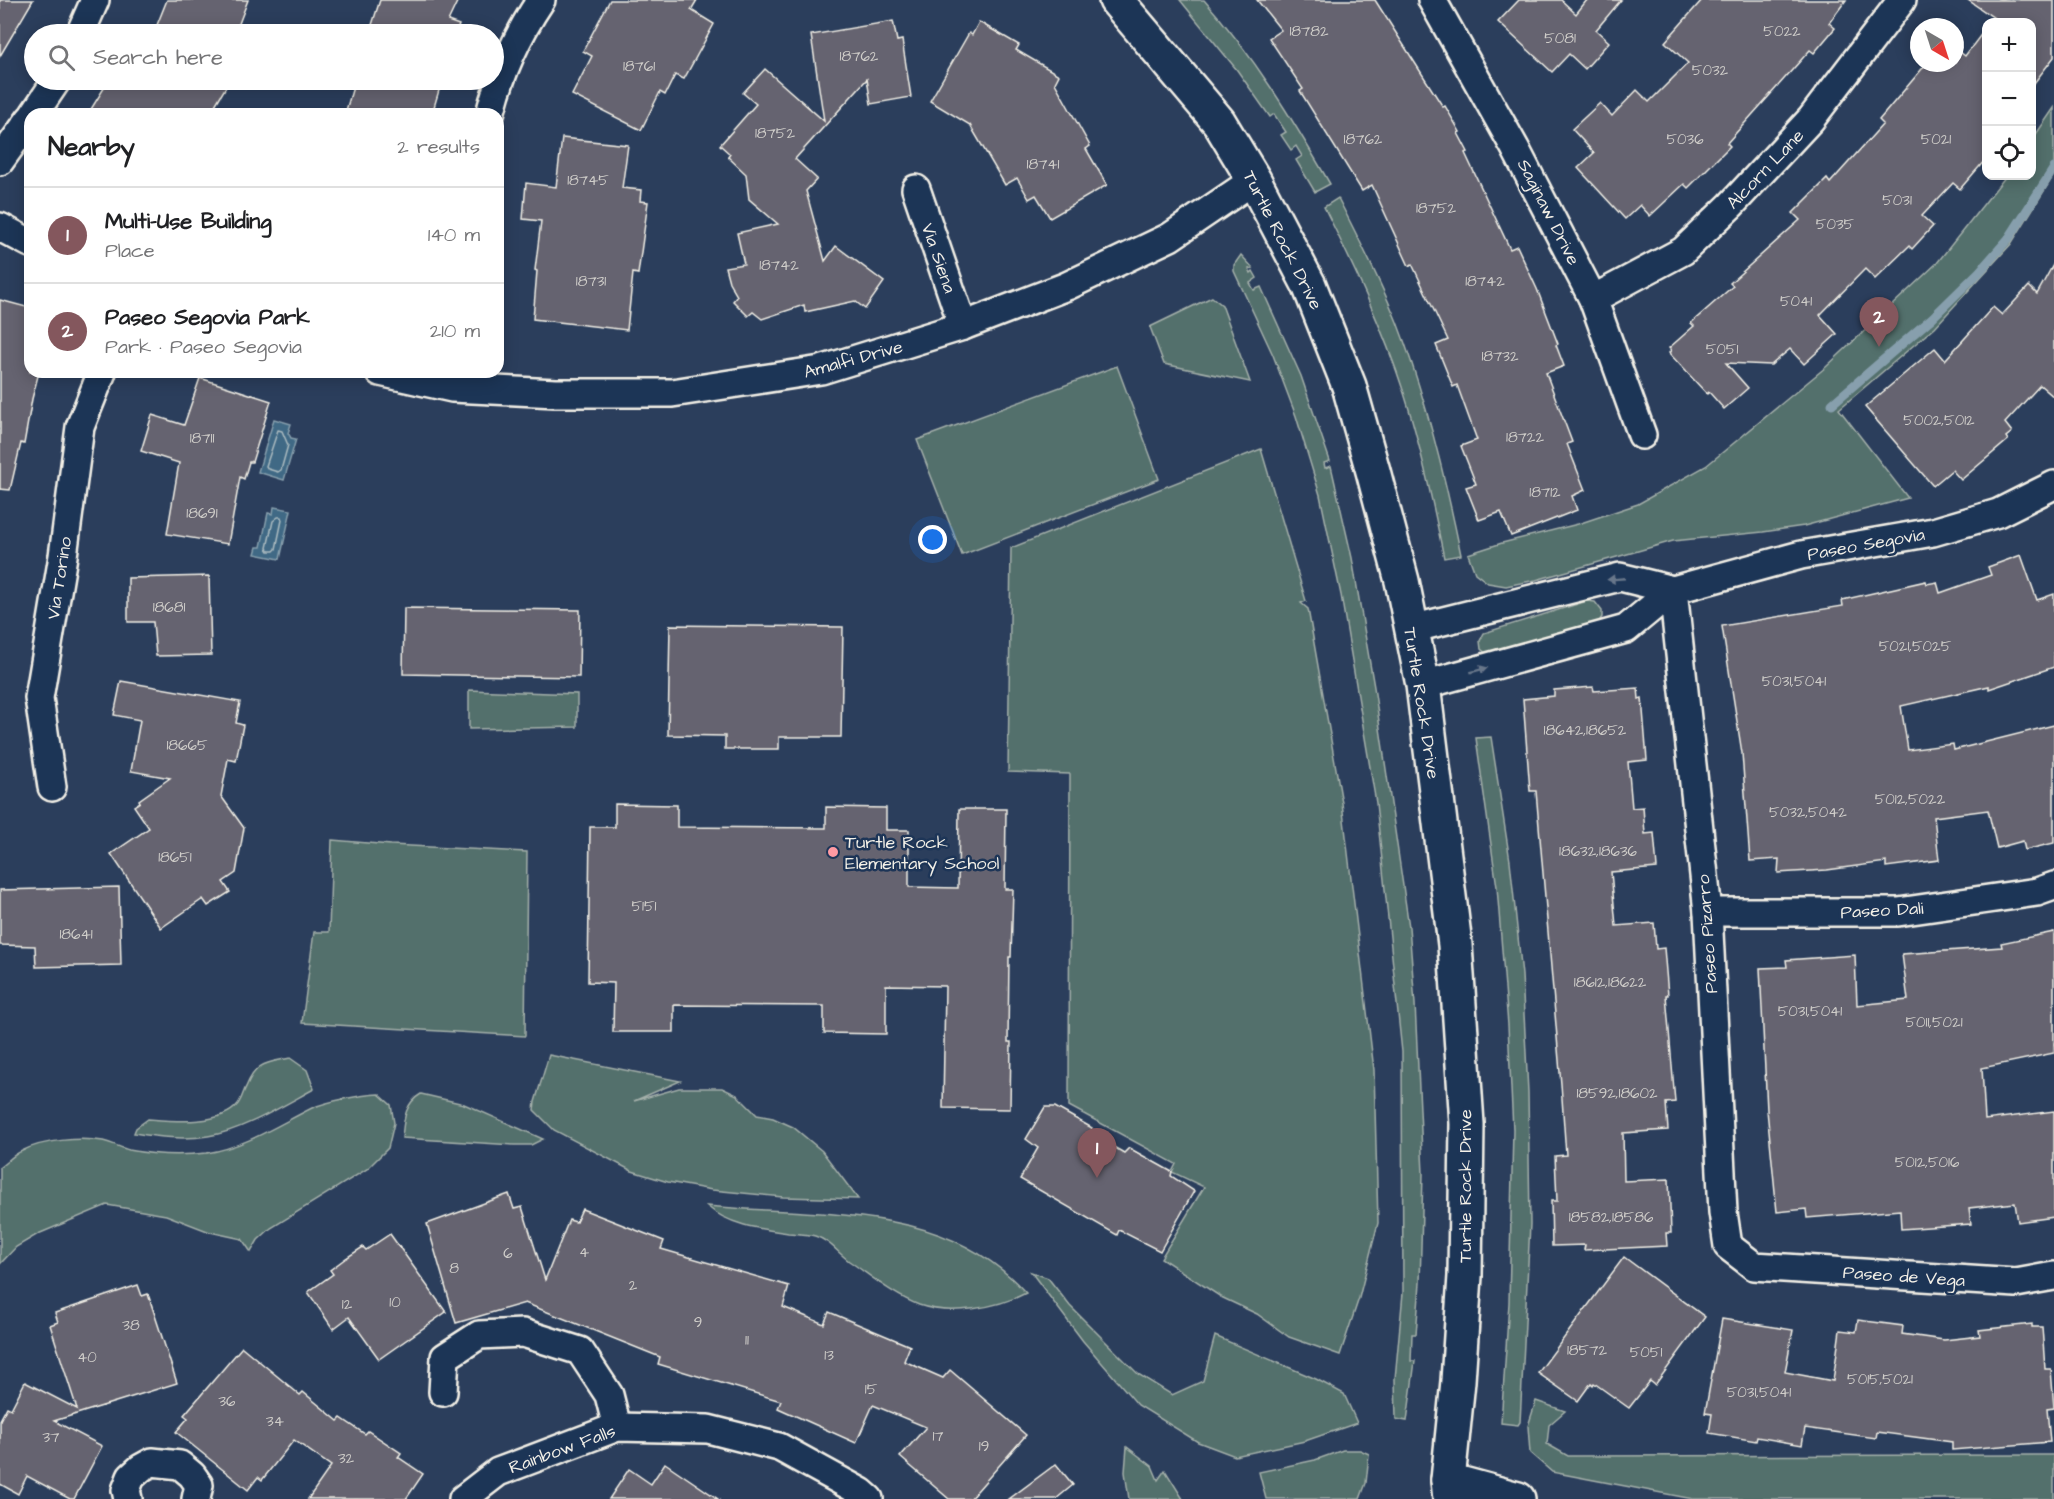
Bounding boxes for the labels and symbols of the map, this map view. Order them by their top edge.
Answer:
north arrow [1910,18,1964,72]
house number: 18782 [1289,21,1329,42]
house number: 5022 [1763,21,1801,42]
house number: 5081 [1544,28,1576,49]
house number: 18762 [840,46,879,67]
house number: 18761 [623,56,655,77]
house number: 5032 [1692,60,1729,81]
house number: 18752 [755,123,795,144]
street label: Alcorn Lane [1721,124,1810,215]
house number: 18762 [1344,129,1383,150]
house number: 5036 [1666,129,1704,150]
house number: 5021 [1921,129,1951,150]
house number: 18741 [1026,154,1060,175]
street label: Saginaw Drive [1510,155,1586,270]
street label: Turtle Rock Drive [1237,166,1329,314]
house number: 18745 [567,170,609,191]
house number: 5031 [1882,190,1912,211]
house number: 18752 [1416,198,1456,219]
house number: 5035 [1816,214,1855,235]
street label: Via Siena [915,220,962,297]
house number: 18742 [759,255,799,276]
house number: 18731 [576,271,606,292]
house number: 18742 [1465,271,1505,292]
house number: 5041 [1780,291,1812,312]
pin: 2 [1860,298,1898,347]
street label: Amalfi Drive [801,334,906,385]
house number: 5051 [1706,339,1738,360]
house number: 18732 [1481,346,1519,367]
house number: 5002,5012 [1903,410,1975,431]
house number: 18722 [1506,427,1544,448]
house number: 18711 [190,428,214,449]
house number: 18712 [1529,482,1561,503]
house number: 18691 [186,503,218,524]
street label: Paseo Segovia [1805,522,1927,568]
your location [918,525,947,554]
street label: Via Torino [41,535,78,621]
one-way arrow [1606,574,1625,584]
house number: 18681 [153,597,185,618]
street label: Turtle Rock Drive [1397,625,1446,781]
house number: 5021,5025 [1879,636,1952,657]
one-way arrow [1470,665,1488,674]
house number: 5031,5041 [1762,671,1826,692]
house number: 18642,18652 [1544,720,1627,741]
house number: 18665 [166,735,208,756]
house number: 5012,5022 [1875,789,1946,810]
house number: 5032,5042 [1769,802,1847,823]
place label: Turtle Rock Elementary School [845,830,1000,877]
house number: 18632,18636 [1559,841,1638,862]
marker: Turtle Rock Elementary School [826,845,840,859]
house number: 18651 [158,847,192,868]
street label: Paseo Pizarro [1691,874,1724,994]
house number: 5151 [631,896,657,917]
street label: Paseo Dali [1840,896,1924,925]
house number: 18641 [59,924,93,945]
house number: 18612,18622 [1574,972,1647,993]
house number: 5031,5041 [1778,1001,1842,1022]
house number: 5011,5021 [1905,1012,1963,1033]
house number: 18592,18602 [1576,1083,1658,1104]
street label: Turtle Rock Drive [1453,1109,1478,1263]
pin: 1 [1078,1128,1116,1178]
house number: 5012,5016 [1895,1152,1960,1173]
house number: 18582,18586 [1569,1207,1654,1228]
house number: 4 [579,1242,589,1263]
house number: 6 [503,1243,513,1264]
house number: 8 [449,1258,459,1279]
street label: Paseo de Vega [1842,1260,1966,1294]
house number: 2 [629,1275,638,1296]
house number: 10 [389,1292,401,1313]
house number: 12 [342,1294,353,1315]
house number: 9 [694,1312,702,1333]
house number: 38 [122,1315,140,1336]
house number: 11 [745,1330,749,1351]
house number: 18572 [1567,1340,1607,1361]
house number: 5051 [1630,1342,1662,1363]
house number: 13 [824,1345,834,1366]
house number: 40 [77,1347,97,1368]
house number: 5015,5021 [1847,1369,1913,1390]
house number: 15 [865,1379,878,1400]
house number: 5031,5041 [1727,1382,1791,1403]
house number: 36 [218,1391,236,1412]
house number: 34 [266,1411,284,1432]
street label: Rainbow Falls [505,1419,619,1480]
house number: 17 [932,1426,944,1447]
house number: 37 [43,1427,59,1448]
house number: 19 [979,1436,989,1457]
house number: 32 [338,1448,355,1469]

